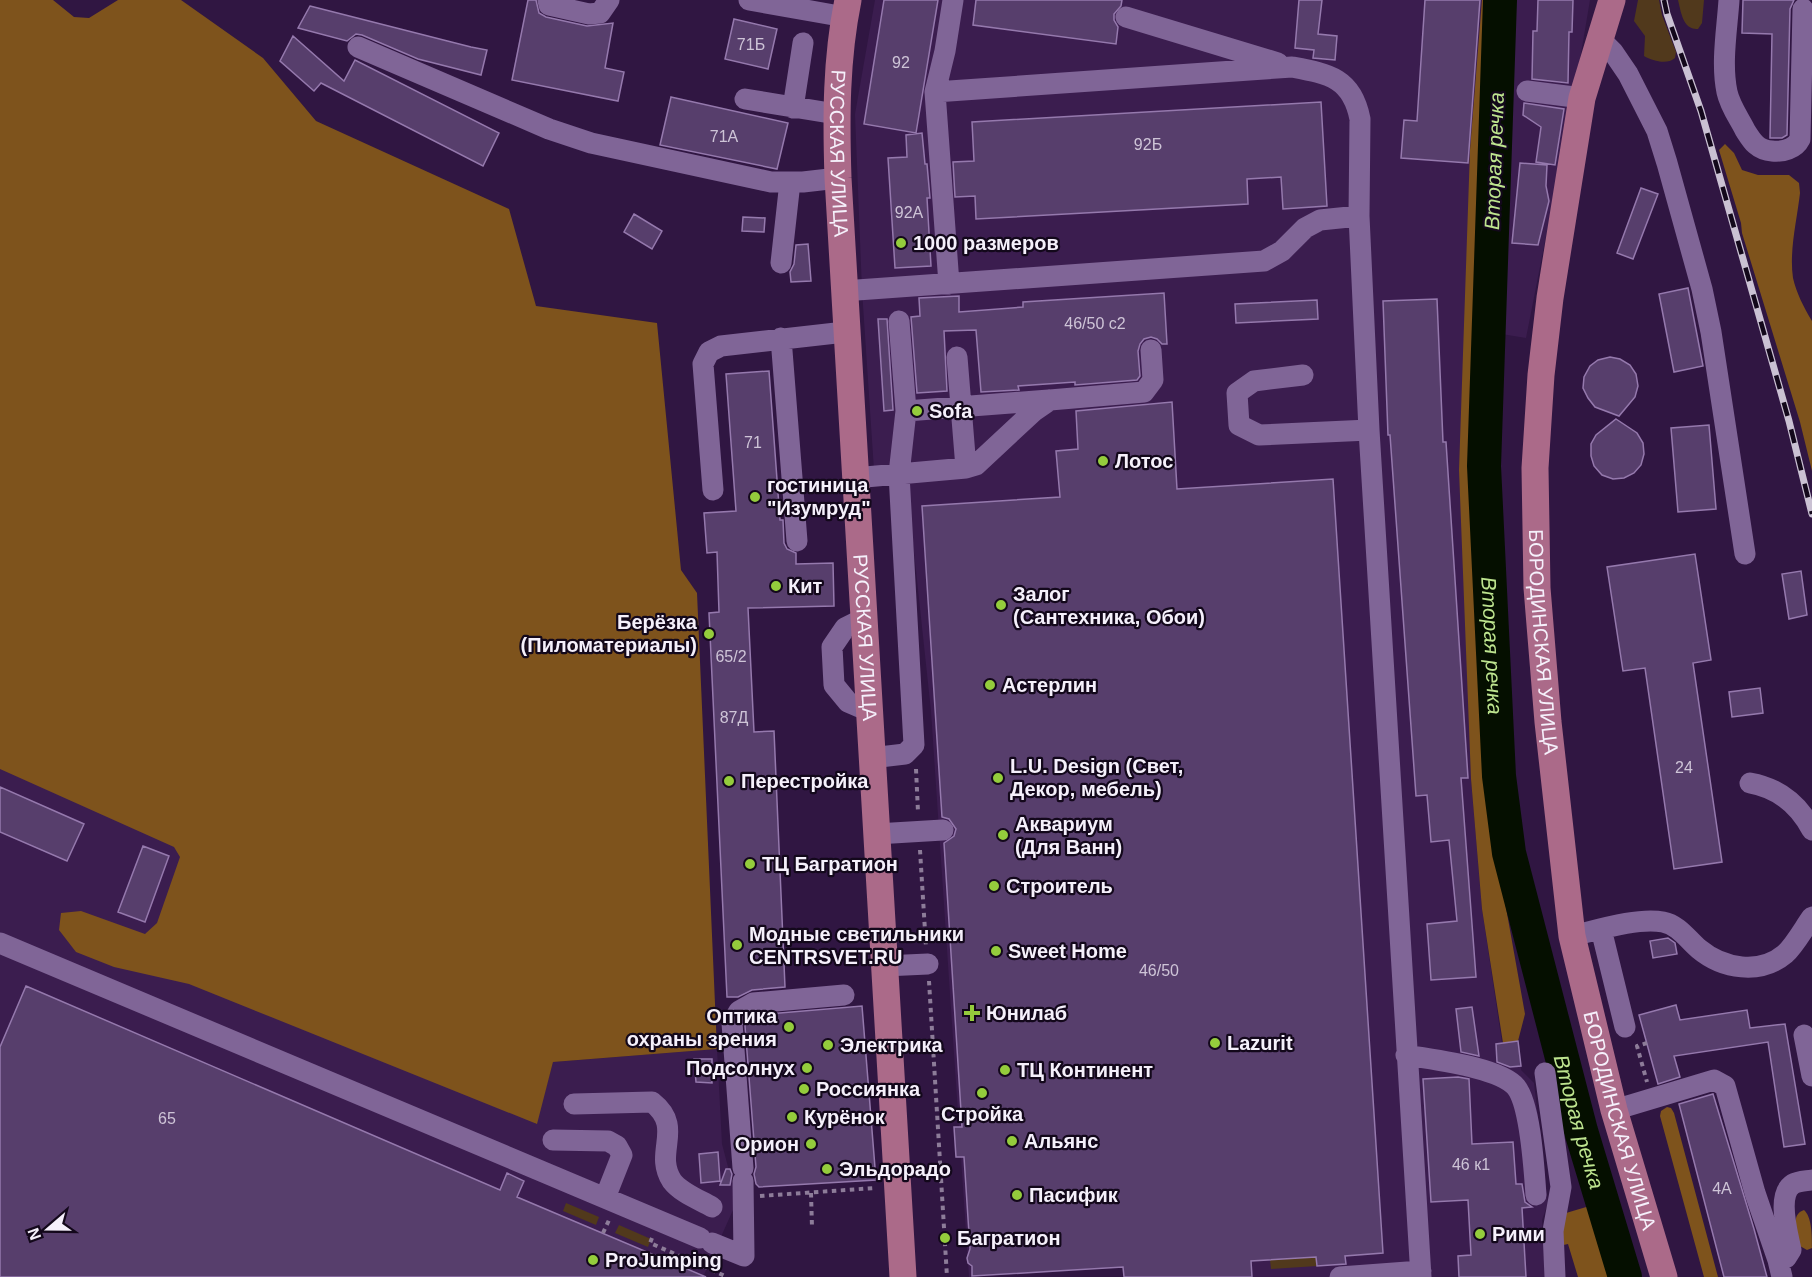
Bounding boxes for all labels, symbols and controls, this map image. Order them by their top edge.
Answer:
house number: 71Б [737,36,765,53]
house number: 92 [892,54,910,71]
street label: РУССКАЯ УЛИЦА [826,69,852,238]
water label: Вторая речка [1480,92,1508,230]
house number: 71А [710,128,739,145]
house number: 92Б [1134,136,1162,153]
house number: 92А [895,204,924,221]
place label: 1000 размеров [913,232,1059,254]
marker: 1000 размеров [894,236,908,250]
house number: 46/50 с2 [1064,315,1126,332]
place label: Sofa [929,400,973,422]
marker: Sofa [910,404,924,418]
house number: 71 [744,434,762,451]
place label: Лотос [1115,450,1173,472]
marker: Лотос [1096,454,1110,468]
place label: гостиница "Изумруд" [767,474,871,519]
marker: гостиница "Изумруд" [748,490,762,504]
street label: БОРОДИНСКАЯ УЛИЦА [1525,529,1563,756]
street label: РУССКАЯ УЛИЦА [849,553,881,722]
place label: Кит [788,575,823,597]
water label: Вторая речка [1478,576,1508,715]
marker: Кит [769,579,783,593]
place label: Залог (Сантехника, Обои) [1013,583,1205,628]
marker: Залог (Сантехника, Обои) [994,598,1008,612]
place label: Берёзка (Пиломатериалы) [521,611,698,656]
marker: Берёзка (Пиломатериалы) [702,627,716,641]
house number: 65/2 [715,648,747,665]
place label: Астерлин [1002,674,1097,696]
marker: Астерлин [983,678,997,692]
house number: 87Д [720,709,748,726]
place label: L.U. Design (Свет, Декор, мебель) [1010,755,1183,800]
house number: 24 [1675,759,1693,776]
place label: Перестройка [741,770,869,792]
marker: L.U. Design (Свет, Декор, мебель) [991,771,1005,785]
marker: Перестройка [722,774,736,788]
place label: Аквариум (Для Ванн) [1015,813,1122,858]
marker: Аквариум (Для Ванн) [996,828,1010,842]
place label: ТЦ Багратион [762,853,898,875]
marker: ТЦ Багратион [743,857,757,871]
place label: Строитель [1006,875,1113,897]
marker: Строитель [987,879,1001,893]
place label: Модные светильники CENTRSVET.RU [749,923,964,968]
marker: Модные светильники CENTRSVET.RU [730,938,744,952]
place label: Sweet Home [1008,940,1127,962]
marker: Sweet Home [989,944,1003,958]
house number: 46/50 [1139,962,1179,979]
place label: Юнилаб [986,1002,1067,1024]
marker: Юнилаб [963,1004,981,1022]
place label: Оптика охраны зрения [627,1005,778,1050]
street label: БОРОДИНСКАЯ УЛИЦА [1579,1009,1660,1233]
marker: Оптика охраны зрения [782,1020,796,1034]
place label: Lazurit [1227,1032,1293,1054]
place label: Электрика [840,1034,944,1056]
marker: Lazurit [1208,1036,1222,1050]
marker: Электрика [821,1038,835,1052]
water label: Вторая речка [1550,1052,1609,1191]
place label: Подсолнух [686,1057,795,1079]
place label: ТЦ Континент [1017,1059,1153,1081]
marker: Подсолнух [800,1061,814,1075]
marker: ТЦ Континент [998,1063,1012,1077]
place label: Россиянка [816,1078,921,1100]
marker: Россиянка [797,1082,811,1096]
marker: Стройка [975,1086,989,1100]
place label: Стройка [941,1103,1024,1125]
place label: Курёнок [804,1106,886,1128]
house number: 65 [158,1110,176,1127]
marker: Курёнок [785,1110,799,1124]
place label: Альянс [1024,1130,1098,1152]
place label: Орион [735,1133,799,1155]
marker: Альянс [1005,1134,1019,1148]
marker: Орион [804,1137,818,1151]
house number: 46 к1 [1452,1156,1490,1173]
place label: Эльдорадо [839,1158,951,1180]
marker: Эльдорадо [820,1162,834,1176]
house number: 4А [1712,1180,1732,1197]
place label: Пасифик [1029,1184,1119,1206]
marker: Пасифик [1010,1188,1024,1202]
north arrow [18,1199,78,1259]
place label: Рими [1492,1223,1545,1245]
text: N [24,1226,44,1242]
place label: Багратион [957,1227,1061,1249]
marker: Рими [1473,1227,1487,1241]
marker: Багратион [938,1231,952,1245]
place label: ProJumping [605,1249,722,1271]
marker: ProJumping [586,1253,600,1267]

